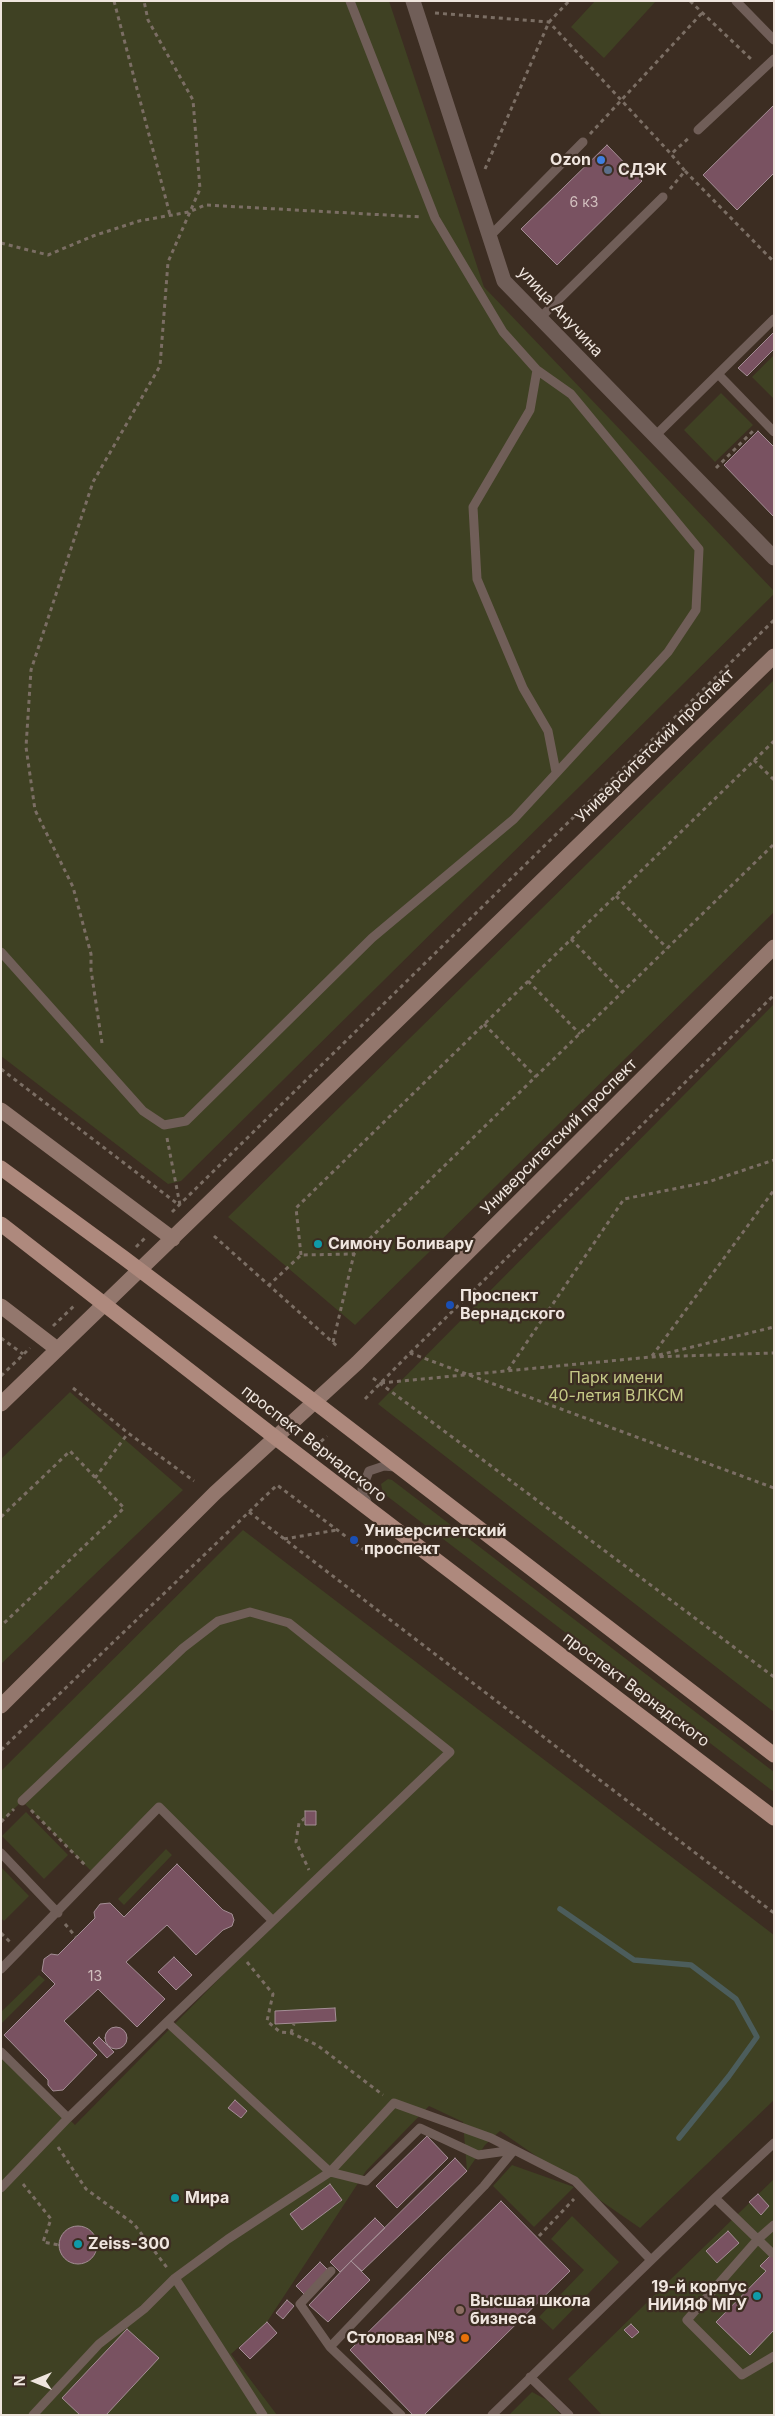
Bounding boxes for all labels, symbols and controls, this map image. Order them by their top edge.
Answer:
place label: Ozon [550,150,591,170]
marker: Ozon [595,154,607,166]
place label: СДЭК [618,160,667,180]
marker: СДЭК [602,164,614,176]
house number: 6 к3 [570,195,598,211]
street label: улица Анучина [513,263,607,361]
street label: Университетский проспект [572,665,738,827]
street label: Университетский проспект [477,1055,641,1219]
place label: Симону Боливару [328,1234,474,1254]
marker: Симону Боливару [312,1238,324,1250]
place label: Проспект Вернадского [460,1286,565,1324]
marker: Проспект Вернадского [444,1299,456,1311]
park label: Парк имени 40-летия ВЛКСМ [548,1368,684,1406]
street label: проспект Вернадского [238,1381,390,1507]
place label: Университетский проспект [364,1521,506,1559]
marker: Университетский проспект [348,1534,360,1546]
street label: проспект Вернадского [559,1629,713,1751]
house number: 13 [88,1969,102,1985]
place label: Мира [185,2188,229,2208]
marker: Мира [169,2192,181,2204]
place label: Zeiss-300 [88,2234,170,2254]
marker: Zeiss-300 [72,2238,84,2250]
place label: 19-й корпус НИИЯФ МГУ [648,2277,747,2315]
marker: 19-й корпус НИИЯФ МГУ [751,2290,763,2302]
place label: Высшая школа бизнеса [470,2291,590,2329]
marker: Высшая школа бизнеса [454,2304,466,2316]
place label: Столовая №8 [347,2328,455,2348]
marker: Столовая №8 [459,2332,471,2344]
north arrow [10,2356,60,2406]
text: N [11,2376,28,2386]

